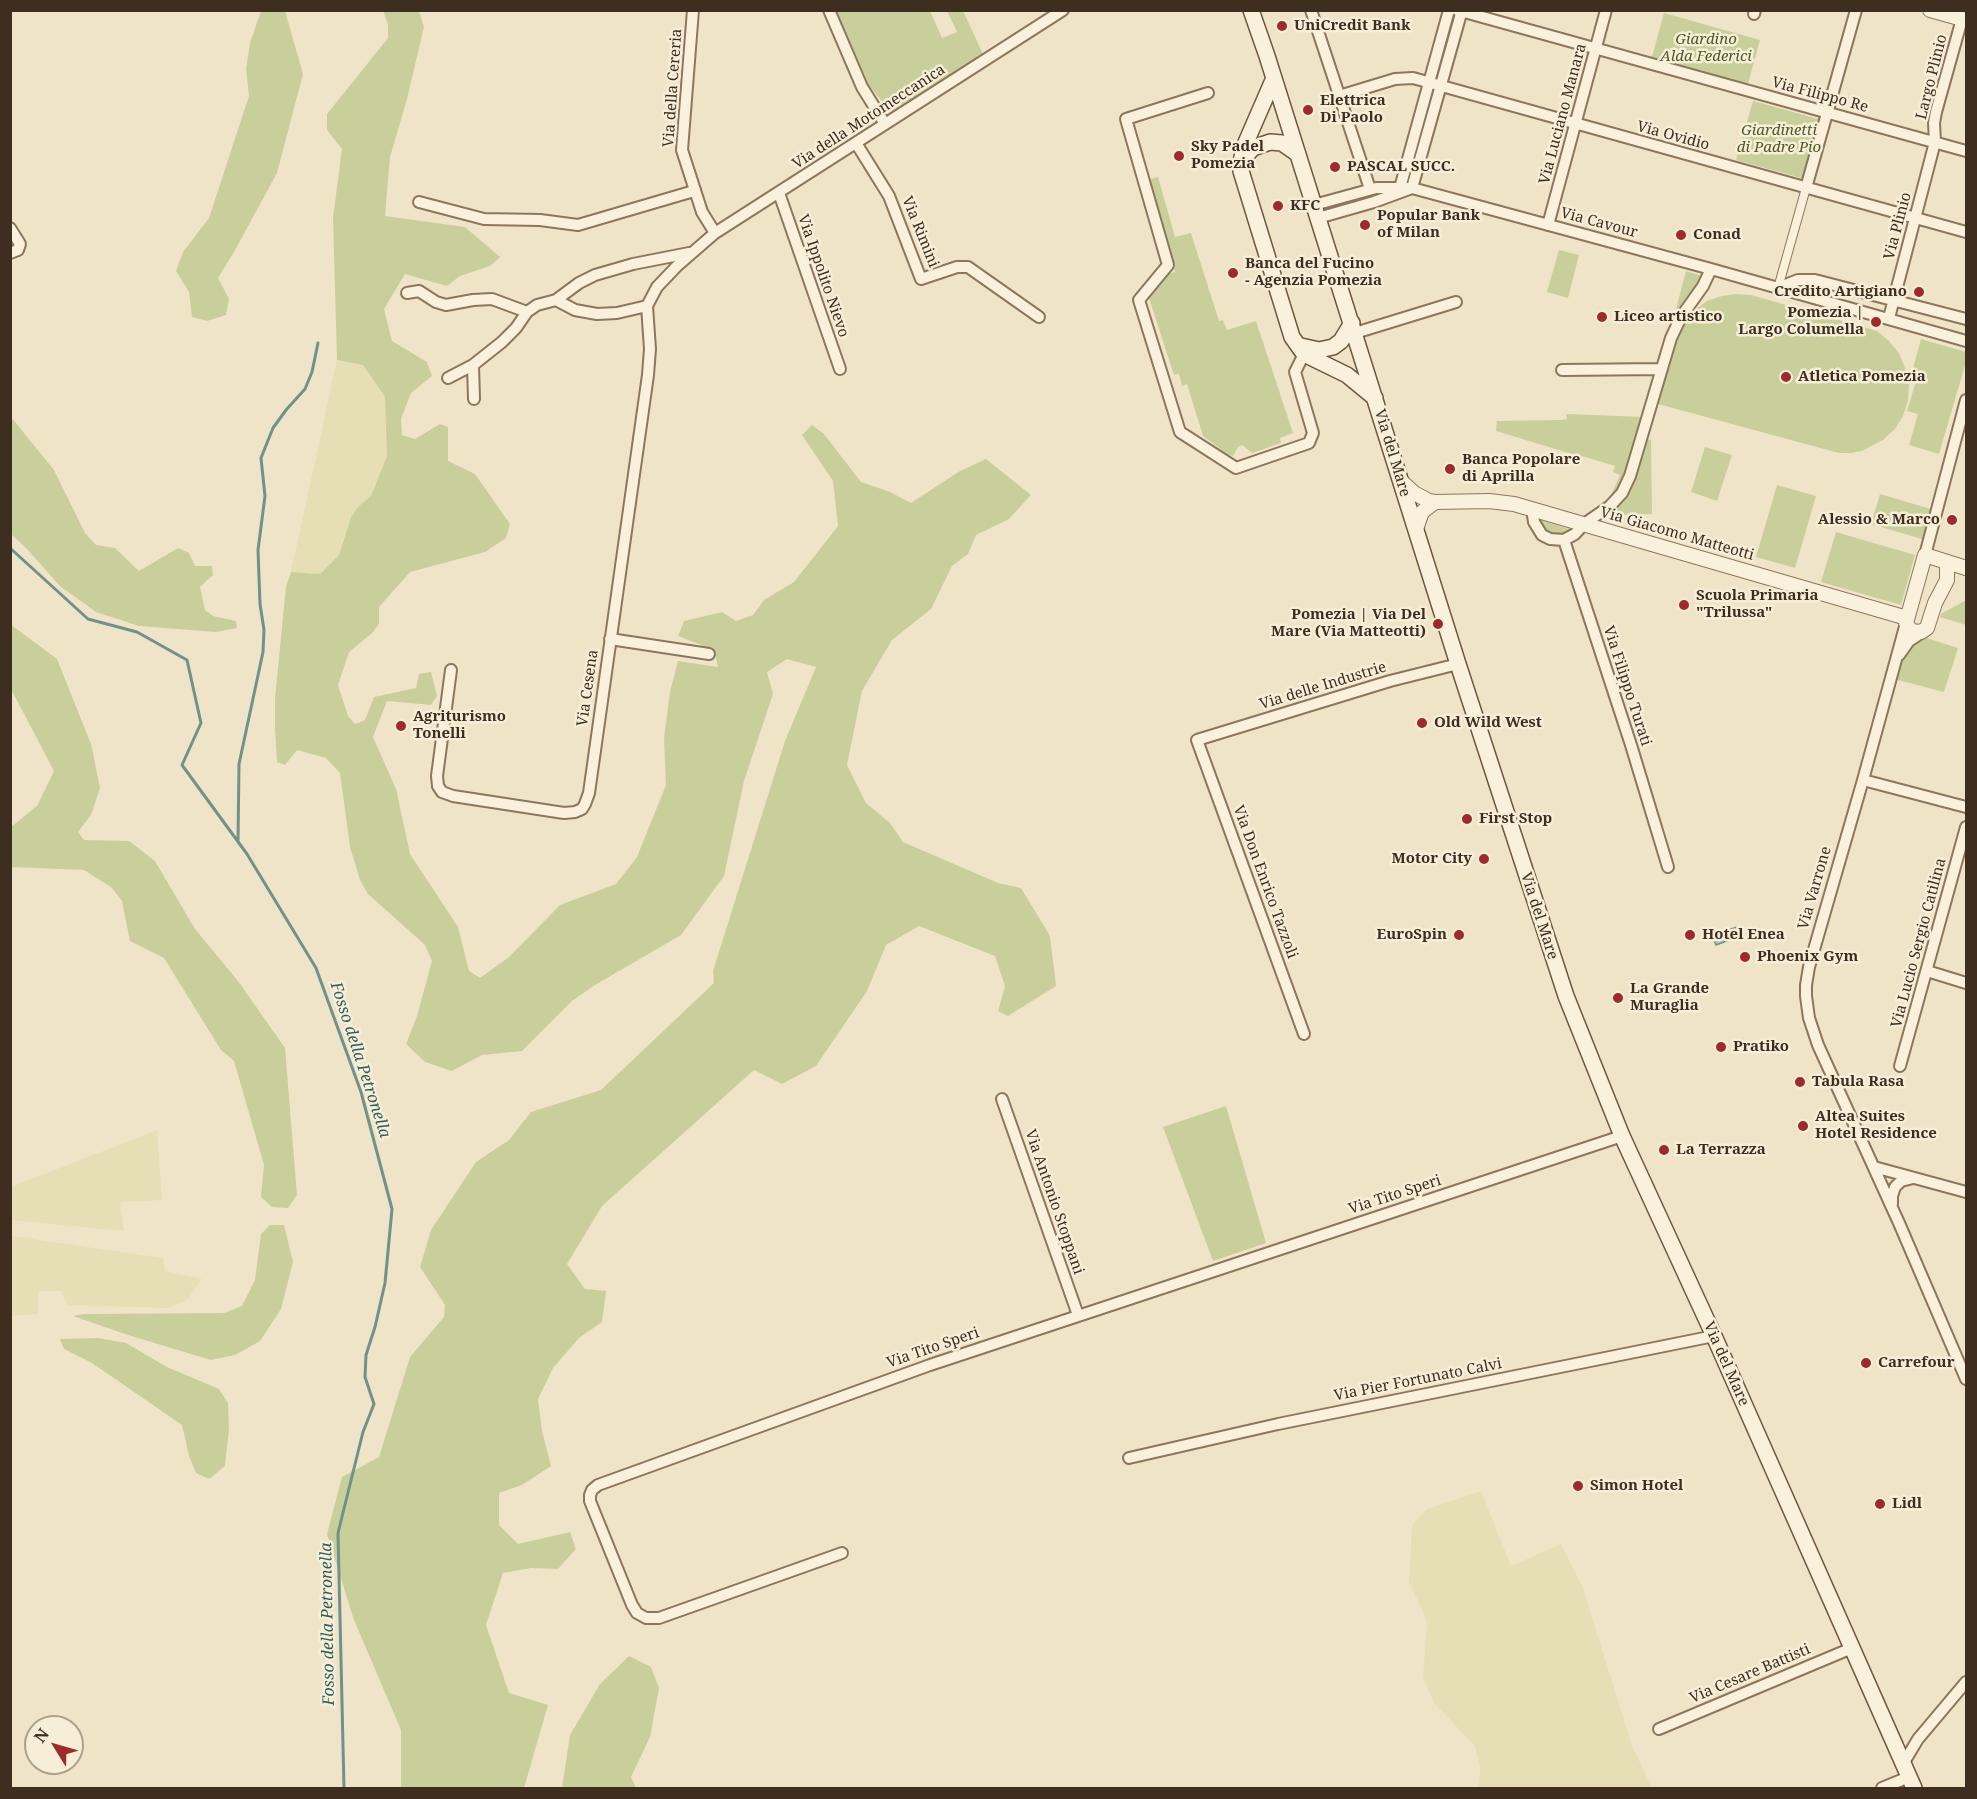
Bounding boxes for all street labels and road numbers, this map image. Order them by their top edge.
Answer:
street label: Via della Cereria [660,28,686,148]
street label: Largo Plinio [1913,33,1951,121]
street label: Via Luciano Manara [1536,42,1590,186]
street label: Via della Motomeccanica [789,61,949,173]
street label: Via Filippo Re [1770,73,1870,117]
street label: Via Ovidio [1635,118,1711,154]
street label: Via Plinio [1880,190,1916,262]
street label: Via Rimini [898,194,942,270]
street label: Via Cavour [1559,204,1639,242]
street label: Via Ippolito Nievo [794,212,852,340]
street label: Via del Mare [1370,407,1414,499]
street label: Via Giacomo Matteotti [1598,503,1756,565]
street label: Via Filippo Turati [1599,624,1655,748]
street label: Via Cesena [574,648,602,728]
street label: Via delle Industrie [1257,658,1389,714]
street label: Via Don Enrico Tazzoli [1229,803,1301,961]
street label: Via Varrone [1795,844,1835,932]
street label: Via Lucio Sergio Catilina [1888,856,1950,1030]
street label: Via del Mare [1516,870,1562,962]
street label: Via Antonio Stoppani [1021,1127,1087,1277]
street label: Via Tito Speri [1346,1172,1444,1218]
street label: Via del Mare [1699,1319,1753,1409]
street label: Via Tito Speri [885,1324,981,1372]
street label: Via Pier Fortunato Calvi [1333,1355,1503,1405]
street label: Via Cesare Battisti [1687,1640,1813,1708]

